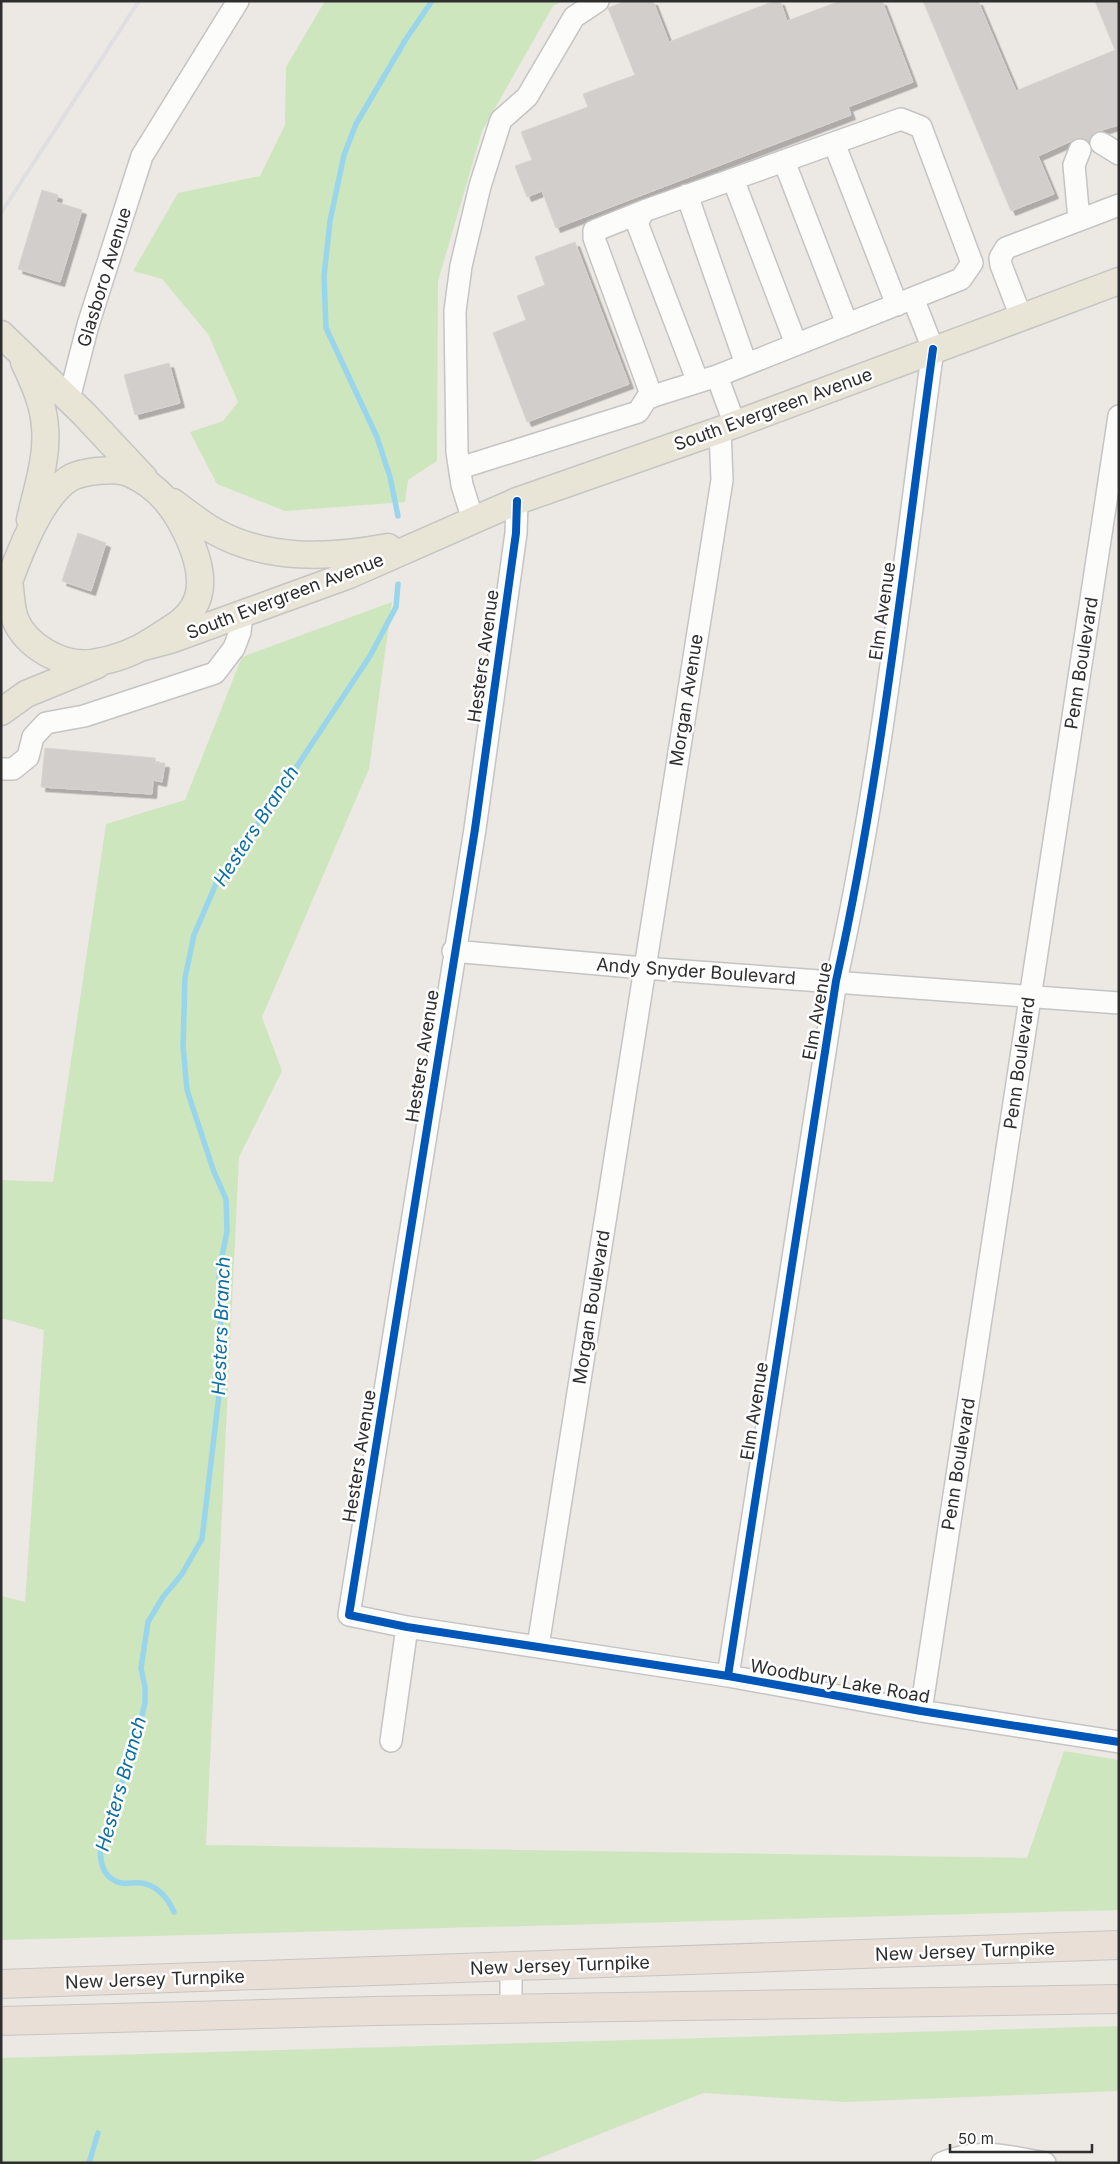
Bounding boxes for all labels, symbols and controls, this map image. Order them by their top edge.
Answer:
street label: Glasboro Avenue [73,205,135,349]
street label: South Evergreen Avenue [671,363,875,455]
street label: South Evergreen Avenue [183,549,387,643]
street label: Elm Avenue [865,560,899,662]
street label: Hesters Avenue [463,588,503,724]
street label: Penn Boulevard [1060,595,1102,731]
street label: Morgan Avenue [665,632,707,768]
water label: Hesters Branch [209,762,303,890]
street label: Andy Snyder Boulevard [596,954,796,988]
street label: Elm Avenue [798,960,836,1062]
street label: Hesters Avenue [401,988,443,1124]
street label: Penn Boulevard [999,995,1039,1131]
street label: Morgan Boulevard [568,1228,614,1386]
water label: Hesters Branch [207,1256,235,1396]
street label: Elm Avenue [736,1360,772,1462]
street label: Hesters Avenue [338,1388,380,1524]
street label: Penn Boulevard [937,1396,979,1532]
street label: Woodbury Lake Road [749,1655,931,1707]
water label: Hesters Branch [91,1714,151,1854]
street label: New Jersey Turnpike [875,1937,1055,1965]
street label: New Jersey Turnpike [470,1951,650,1979]
street label: New Jersey Turnpike [65,1965,245,1993]
scale bar [950,2122,1092,2154]
text: 50 m [958,2129,994,2148]

